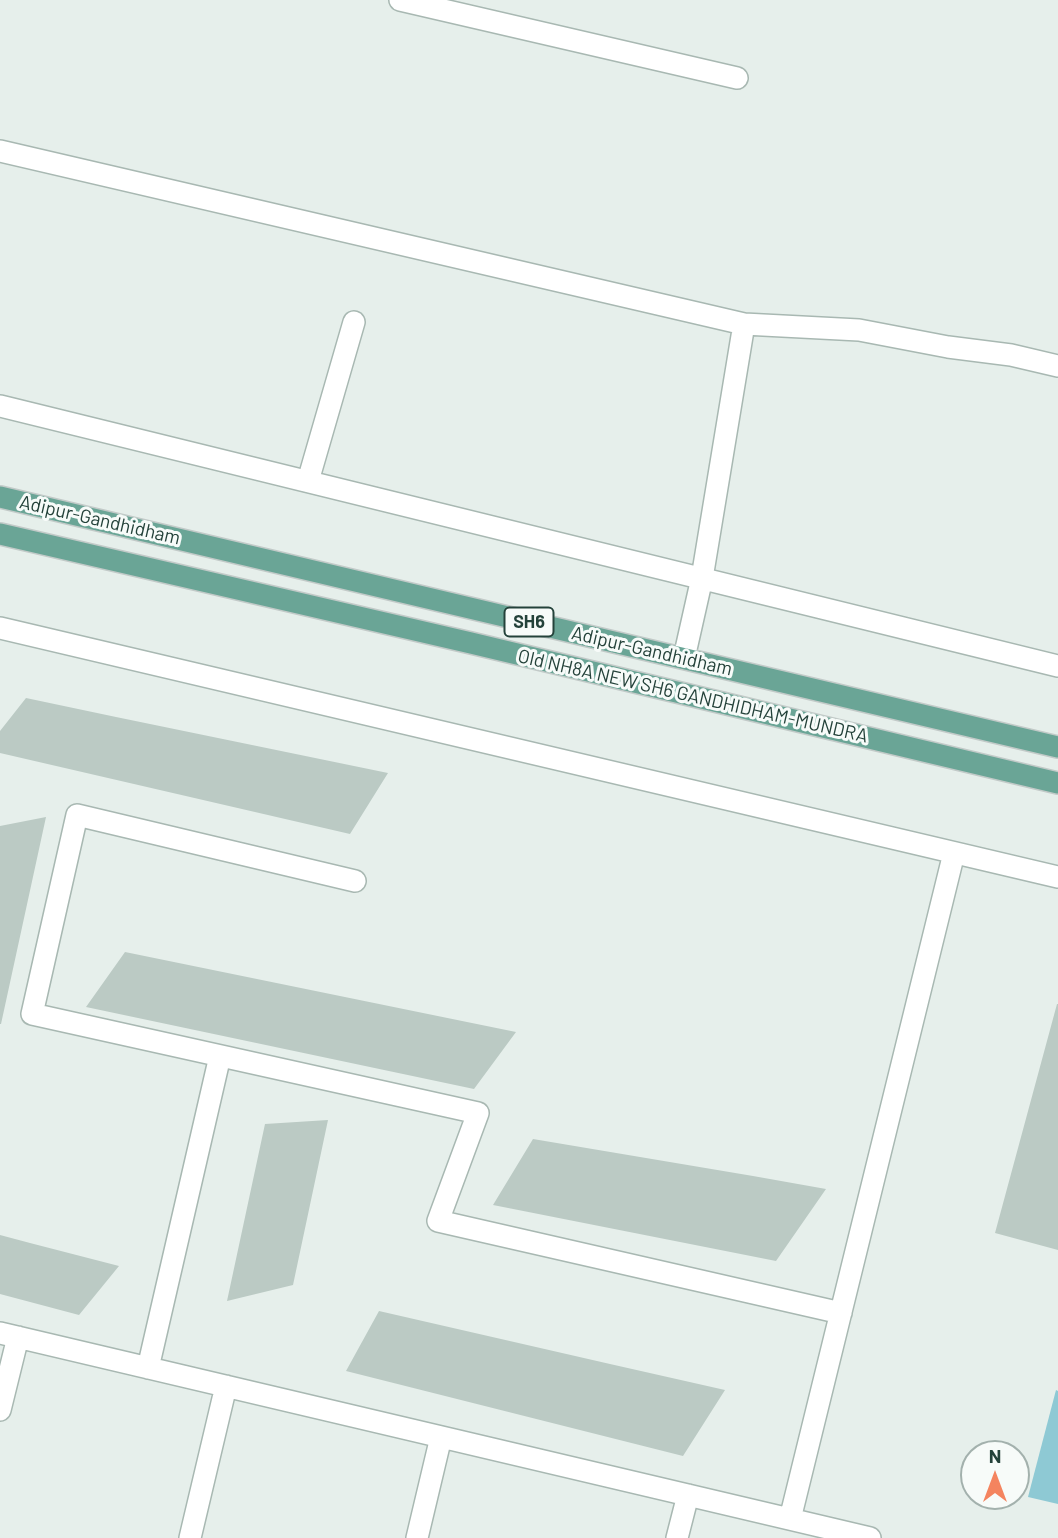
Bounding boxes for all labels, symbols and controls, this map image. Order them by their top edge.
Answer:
street label: Adipur-Gandhidham [17,490,183,550]
road number: SH6 [504,608,554,636]
street label: Adipur-Gandhidham [569,621,735,681]
street label: Old NH8A NEW SH6 GANDHIDHAM-MUNDRA [516,645,870,747]
north arrow [960,1440,1030,1510]
text: N [989,1444,1001,1467]

